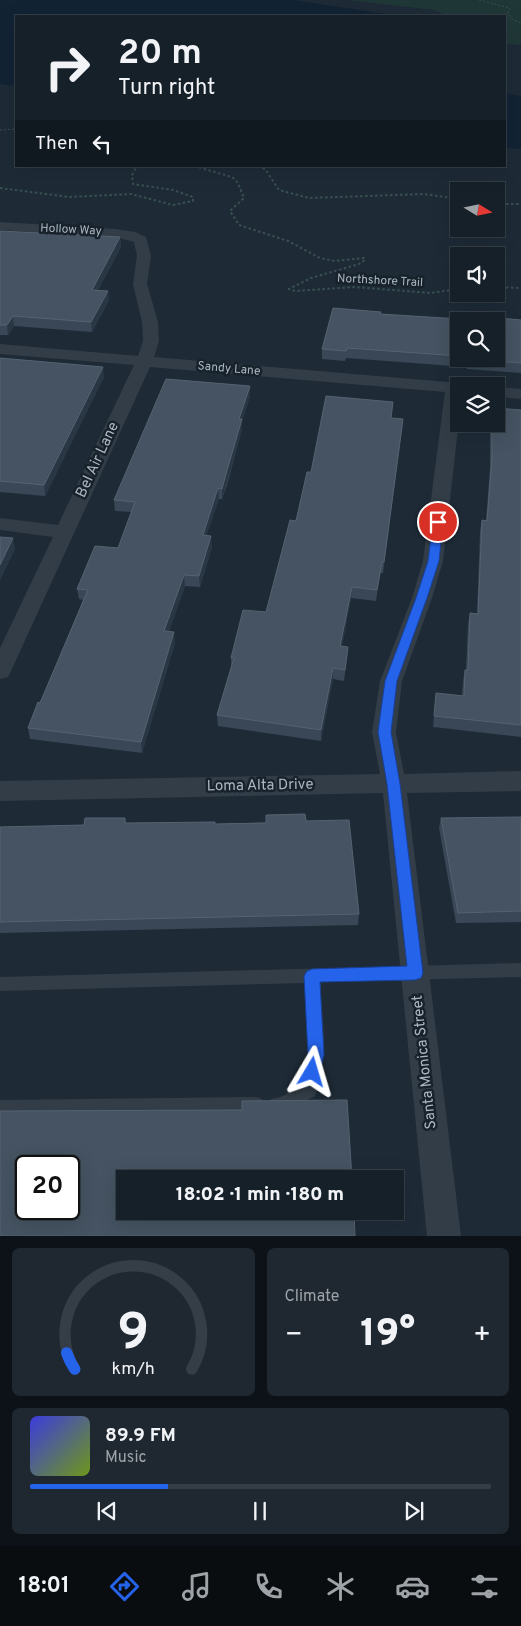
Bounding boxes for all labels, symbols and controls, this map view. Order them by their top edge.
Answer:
text: 20 m [118,32,202,76]
icon: right [35,35,100,100]
text: Turn right [118,75,215,102]
icon: left [88,130,116,158]
text: Then [35,132,78,156]
north arrow [450,182,505,238]
map controls [450,182,505,432]
street label: Hollow Way [40,220,102,240]
button: sound [450,247,505,302]
street label: Northshore Trail [336,271,424,291]
button: search [450,312,505,367]
street label: Sandy Lane [197,358,261,380]
button: layers [450,377,505,432]
street label: Bel Air Lane [72,419,124,501]
pin [417,501,459,543]
icon: arrive [424,508,452,536]
street label: Loma Alta Drive [206,776,314,796]
street label: Santa Monica Street [408,994,442,1130]
position arrow [285,1045,337,1097]
speed limit sign: 20 [15,1155,80,1220]
text: 18:02 · 1 min · 180 m [176,1183,344,1207]
text: Climate [285,1287,339,1307]
text: 9 [117,1302,149,1368]
text: 19° [360,1311,415,1360]
text: − [285,1318,303,1354]
text: + [473,1318,491,1354]
text: km/h [112,1358,155,1381]
text: 89.9 FM [105,1424,176,1448]
text: Music [105,1448,146,1468]
icon: previous [93,1497,121,1525]
icon: pause [246,1497,274,1525]
icon: next [400,1497,428,1525]
icon: directions [107,1569,142,1604]
icon: music [179,1569,214,1604]
icon: phone [251,1569,286,1604]
icon: climate [323,1569,358,1604]
icon: car [395,1569,430,1604]
icon: filters [467,1569,502,1604]
text: 18:01 [19,1573,70,1600]

